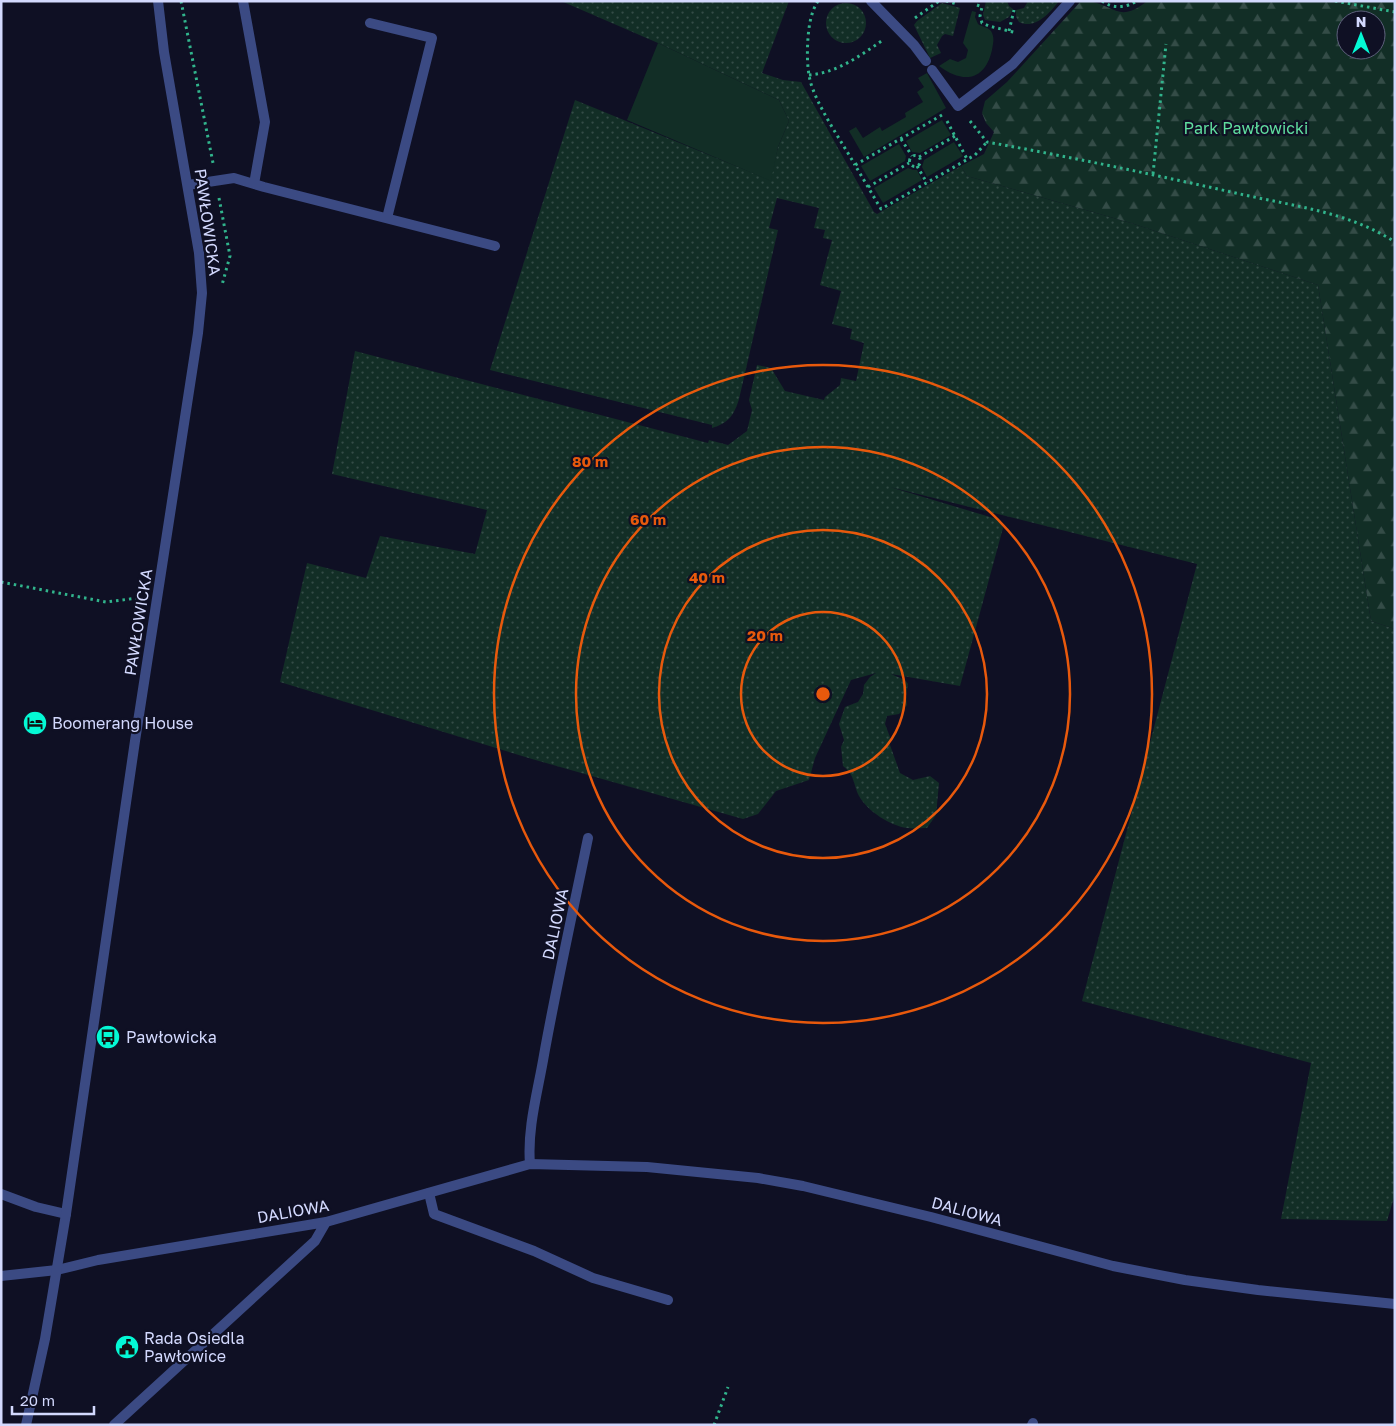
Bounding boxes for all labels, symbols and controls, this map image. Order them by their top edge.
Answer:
north arrow [1336,10,1386,60]
text: N [1356,13,1366,30]
park label: Park Pawłowicki [1184,118,1308,138]
street label: PAWŁOWICKA [191,167,225,277]
text: 80 m [572,452,608,470]
text: 60 m [630,510,666,528]
street label: PAWŁOWICKA [120,567,156,677]
text: 40 m [689,568,725,586]
text: 20 m [747,626,783,644]
centre of rings [814,685,832,703]
hotel icon: Boomerang House [22,710,48,736]
place label: Boomerang House [52,713,193,733]
street label: DALIOWA [538,886,572,962]
bus stop icon: Pawłowicka [95,1024,121,1050]
place label: Pawłowicka [126,1027,217,1047]
street label: DALIOWA [929,1192,1005,1230]
street label: DALIOWA [256,1195,331,1227]
place label: Rada Osiedla Pawłowice [144,1328,245,1366]
public building icon: Rada Osiedla Pawłowice [114,1334,140,1360]
scale bar [12,1384,95,1416]
text: 20 m [20,1391,55,1409]

